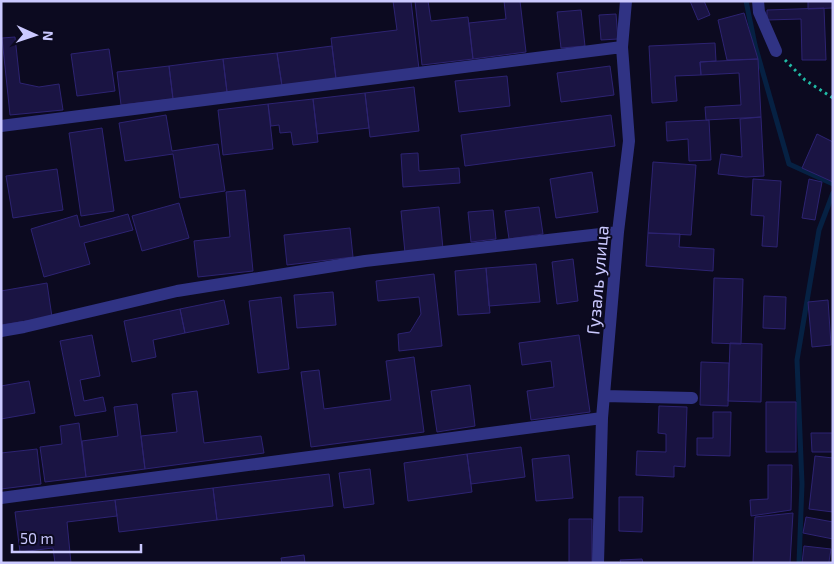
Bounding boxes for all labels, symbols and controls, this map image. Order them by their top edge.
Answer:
north arrow [10,10,60,60]
text: N [40,30,57,41]
street label: Гузаль улица [581,224,613,336]
scale bar [12,522,141,554]
text: 50 m [20,529,54,547]

